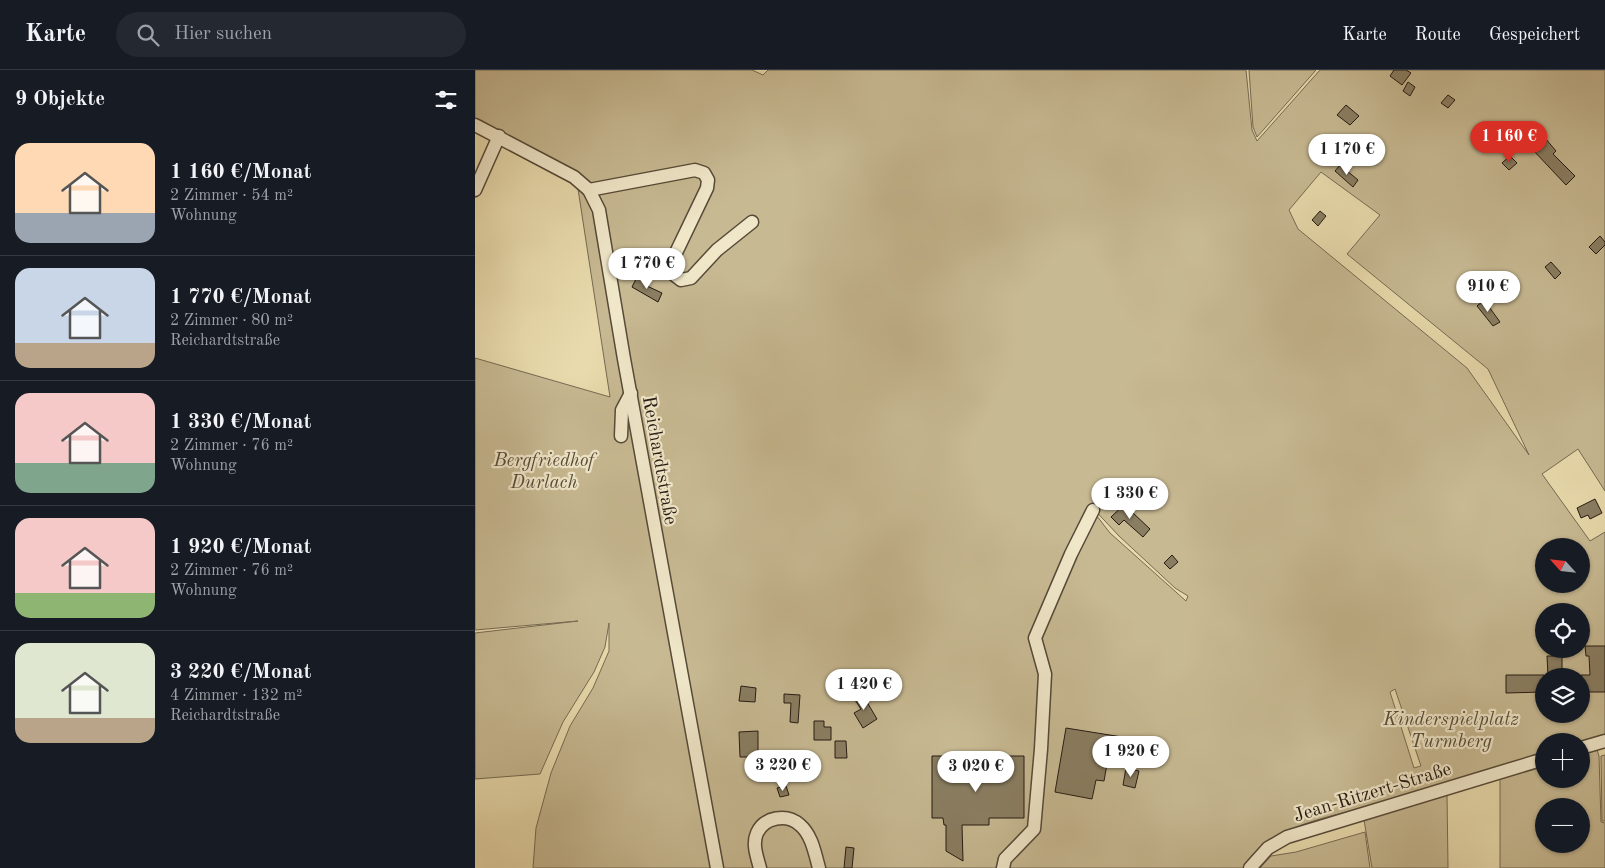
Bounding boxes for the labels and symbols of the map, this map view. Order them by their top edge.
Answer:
pin: 1 160 € [1463,121,1555,163]
pin: 1 170 € [1301,134,1393,176]
pin: 1 770 € [601,248,693,290]
pin: 910 € [1453,270,1523,313]
street label: Reichardtstraße [638,394,679,526]
park label: Bergfriedhof Durlach [492,452,598,493]
pin: 1 330 € [1084,478,1176,520]
north arrow [1535,538,1590,592]
pin: 1 420 € [818,668,910,711]
park label: Kinderspielplatz Turmberg [1382,711,1519,752]
pin: 1 920 € [1085,736,1177,778]
pin: 3 220 € [737,750,829,792]
pin: 3 020 € [930,750,1022,793]
street label: Jean-Ritzert-Straße [1292,760,1454,826]

